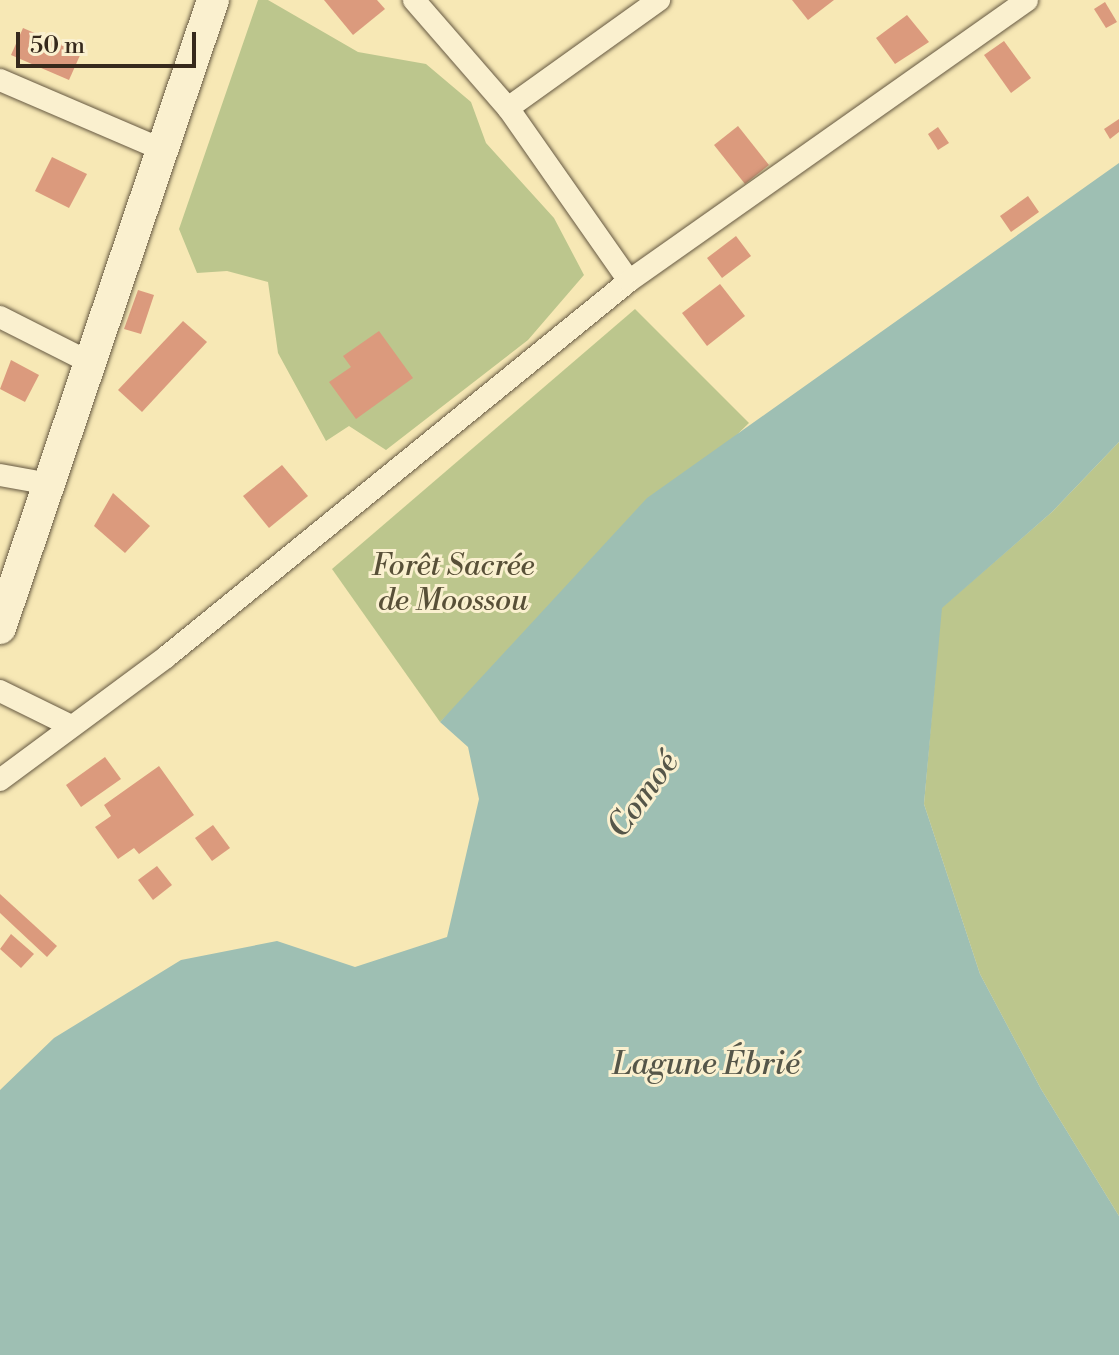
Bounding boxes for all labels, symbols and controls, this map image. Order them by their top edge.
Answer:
scale bar [20,16,200,66]
text: 50 m [30,31,85,61]
park label: Forêt Sacrée de Moossou [372,548,534,618]
water label: Comoé [599,745,687,845]
water label: Lagune Ébrié [612,1045,800,1083]

